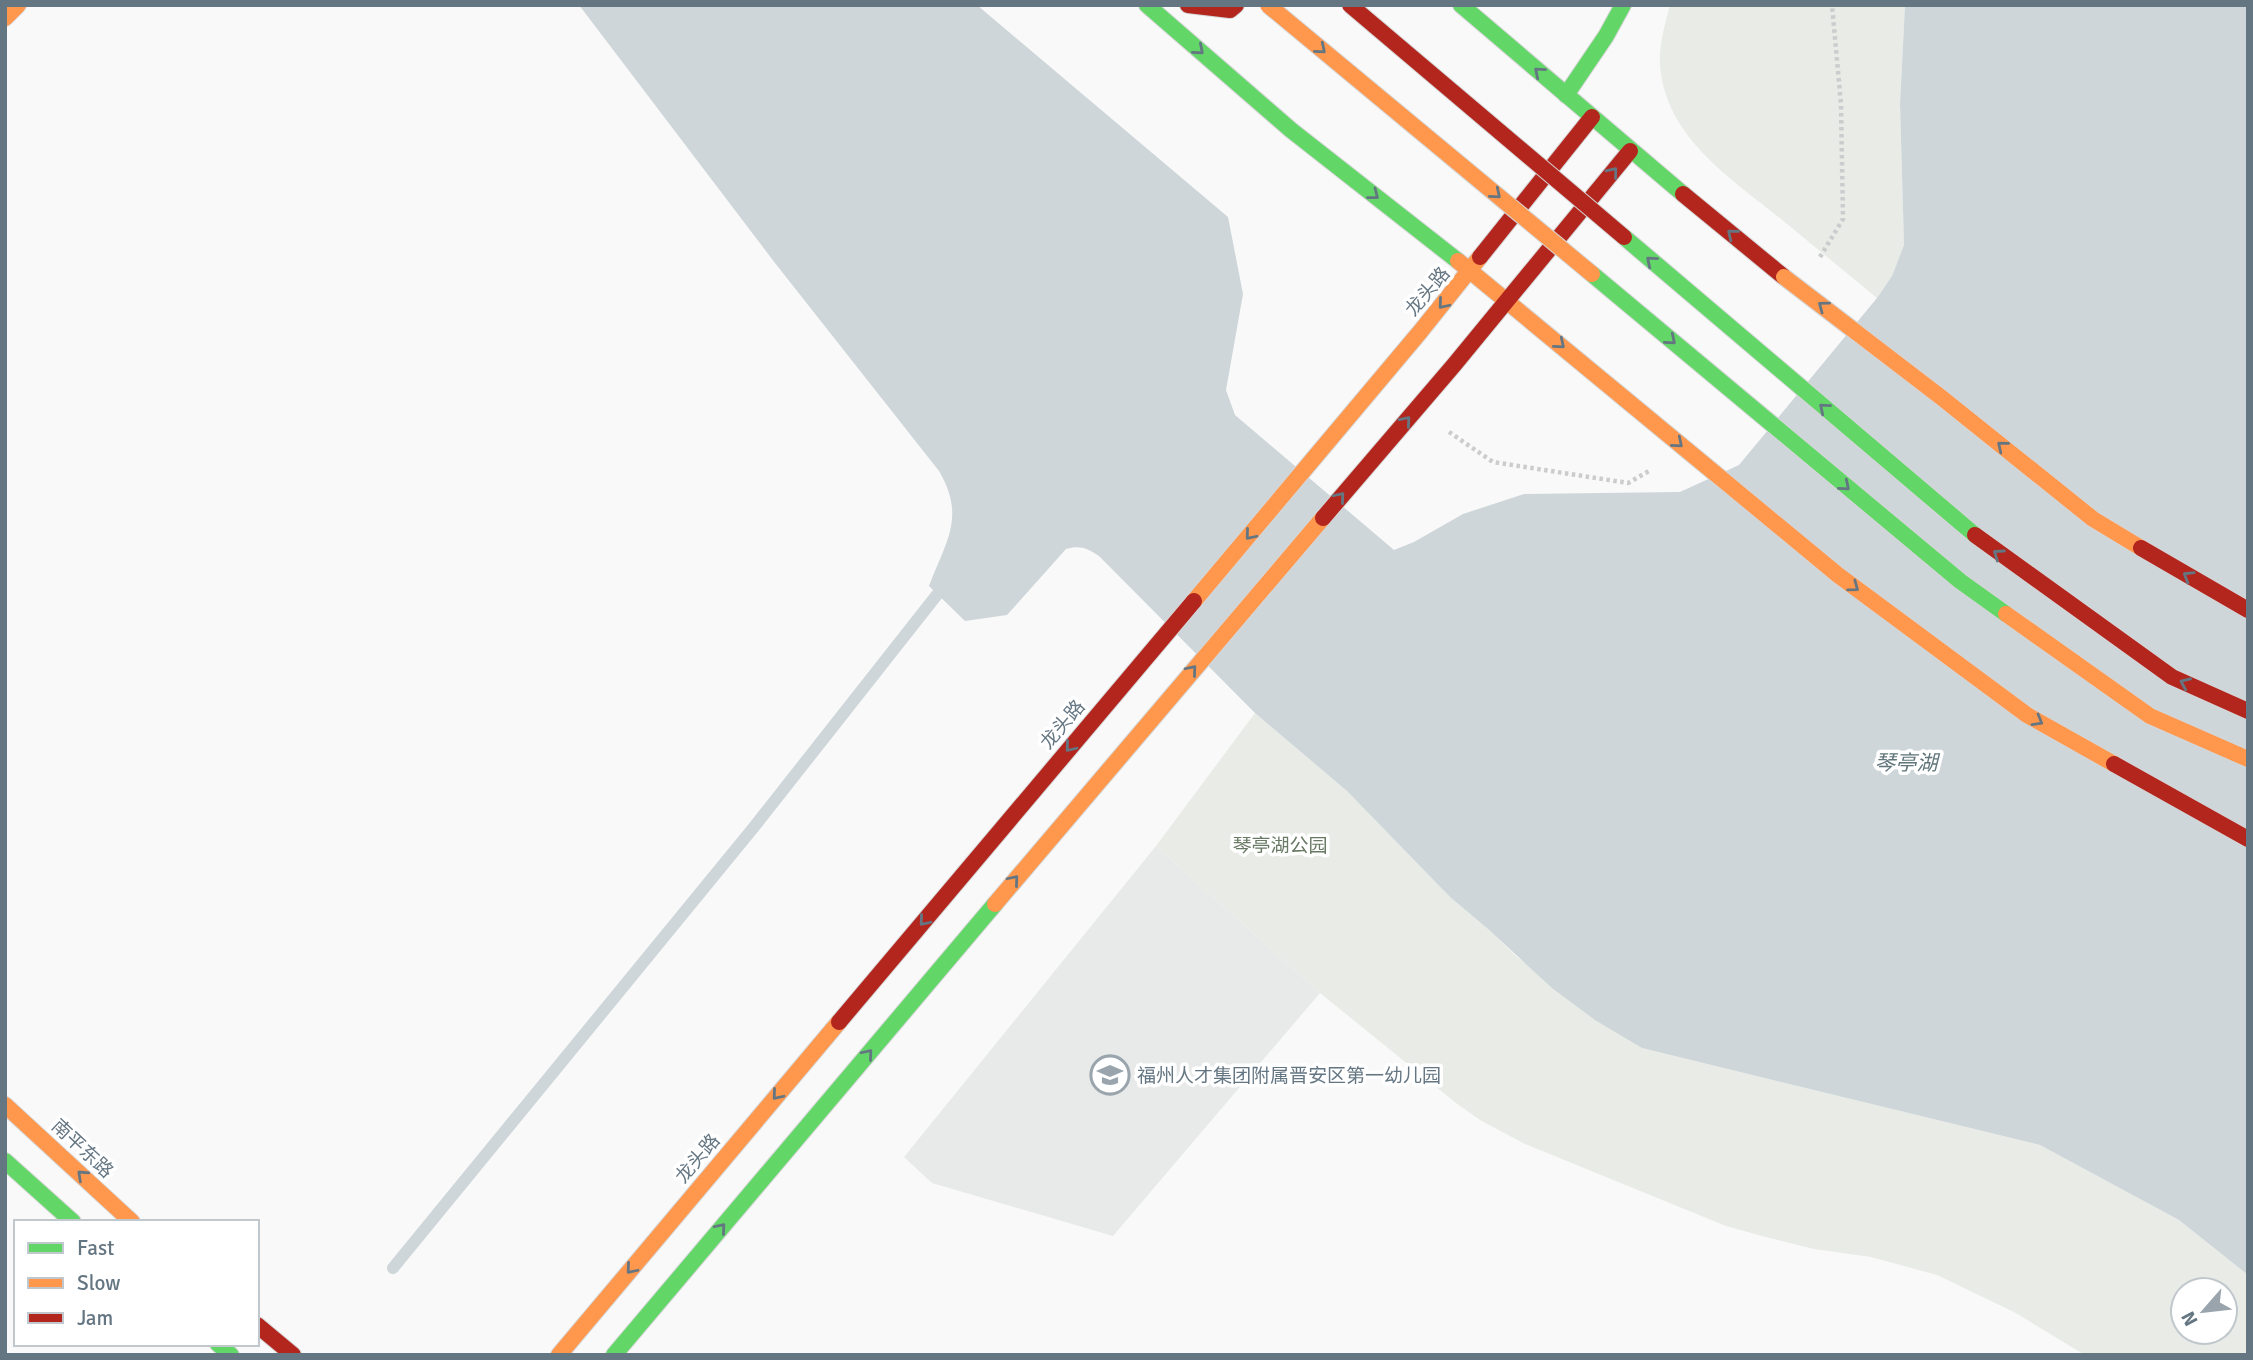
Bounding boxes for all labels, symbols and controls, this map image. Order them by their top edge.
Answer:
one-way arrow [1313,41,1326,53]
one-way arrow [1190,42,1203,54]
one-way arrow [1534,68,1547,80]
one-way arrow [1605,167,1617,180]
one-way arrow [1488,186,1500,199]
one-way arrow [1366,187,1378,200]
one-way arrow [1727,230,1740,242]
one-way arrow [1646,257,1659,269]
street label: 龙头路 [1400,262,1455,321]
one-way arrow [1439,296,1451,309]
one-way arrow [1818,302,1831,315]
one-way arrow [1662,332,1675,344]
one-way arrow [1551,336,1564,348]
one-way arrow [1820,404,1833,416]
one-way arrow [1398,416,1410,429]
one-way arrow [1670,434,1682,447]
one-way arrow [1998,442,2011,454]
one-way arrow [1838,477,1850,490]
one-way arrow [1332,493,1344,506]
one-way arrow [1246,526,1258,539]
one-way arrow [1993,550,2006,562]
one-way arrow [2183,572,2196,585]
one-way arrow [1846,578,1859,591]
one-way arrow [1184,666,1196,679]
one-way arrow [2180,677,2192,691]
street label: 龙头路 [1035,695,1090,754]
one-way arrow [2030,712,2043,725]
one-way arrow [1066,738,1078,751]
water label: 琴亭湖 [1875,750,1940,776]
park label: 琴亭湖公园 [1232,834,1328,858]
one-way arrow [1006,875,1019,888]
one-way arrow [920,912,932,925]
one-way arrow [860,1049,872,1062]
school or university icon: 福州人才集团附属晋安区第一幼儿园 [1089,1054,1131,1096]
place label: 福州人才集团附属晋安区第一幼儿园 [1137,1064,1441,1088]
one-way arrow [773,1087,786,1099]
street label: 南平东路 [46,1114,118,1183]
street label: 龙头路 [670,1129,725,1188]
one-way arrow [77,1171,90,1184]
legend [14,1220,259,1346]
one-way arrow [713,1223,725,1236]
text: Fast [77,1235,114,1261]
one-way arrow [627,1261,639,1274]
text: Slow [77,1270,121,1296]
north arrow [2169,1276,2239,1346]
text: Jam [77,1305,113,1331]
text: N [2176,1307,2204,1330]

